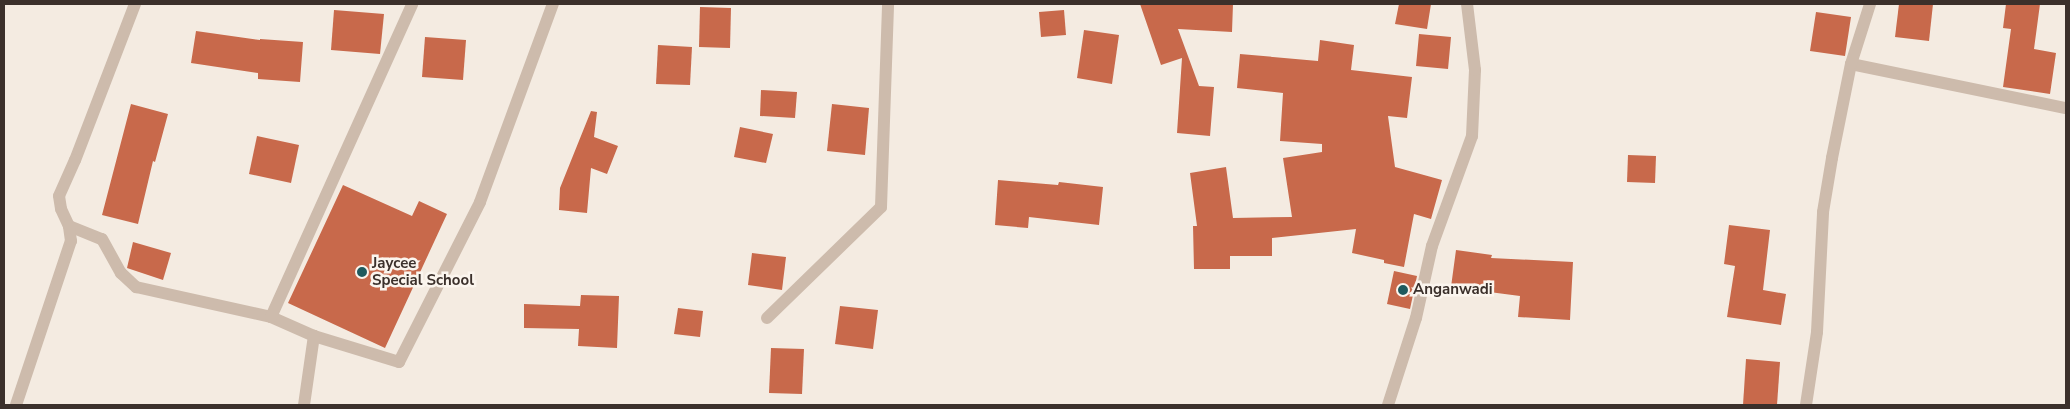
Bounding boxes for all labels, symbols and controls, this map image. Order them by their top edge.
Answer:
place label: Jaycee Special School [372,254,474,289]
marker: Jaycee Special School [356,266,368,278]
place label: Anganwadi [1413,281,1493,299]
marker: Anganwadi [1397,284,1409,296]

